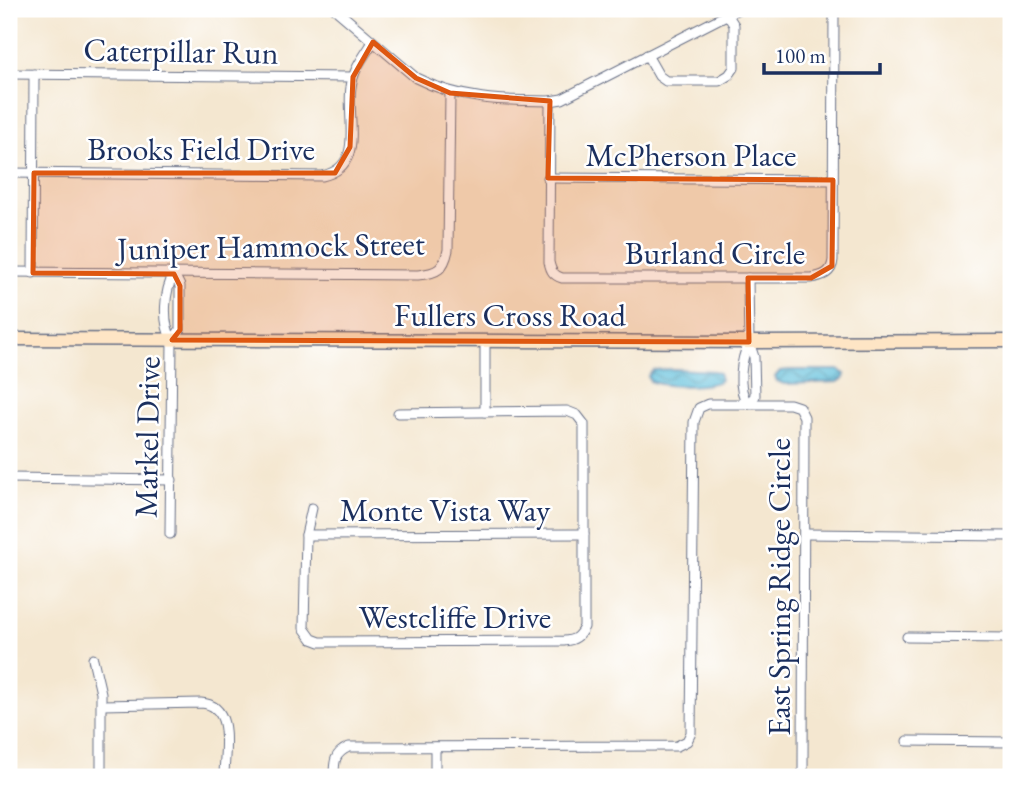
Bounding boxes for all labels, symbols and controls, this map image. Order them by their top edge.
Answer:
street label: Caterpillar Run [83,28,279,74]
scale bar [764,32,880,76]
text: 100 m [775,42,826,69]
street label: Brooks Field Drive [87,128,315,170]
street label: McPherson Place [586,134,796,176]
street label: Juniper Hammock Street [114,222,425,270]
street label: Burland Circle [625,232,805,274]
street label: Fullers Cross Road [394,294,627,336]
street label: Markel Drive [125,356,169,518]
street label: East Spring Ridge Circle [758,438,800,736]
street label: Monte Vista Way [340,489,551,531]
street label: Westcliffe Drive [359,596,551,638]

